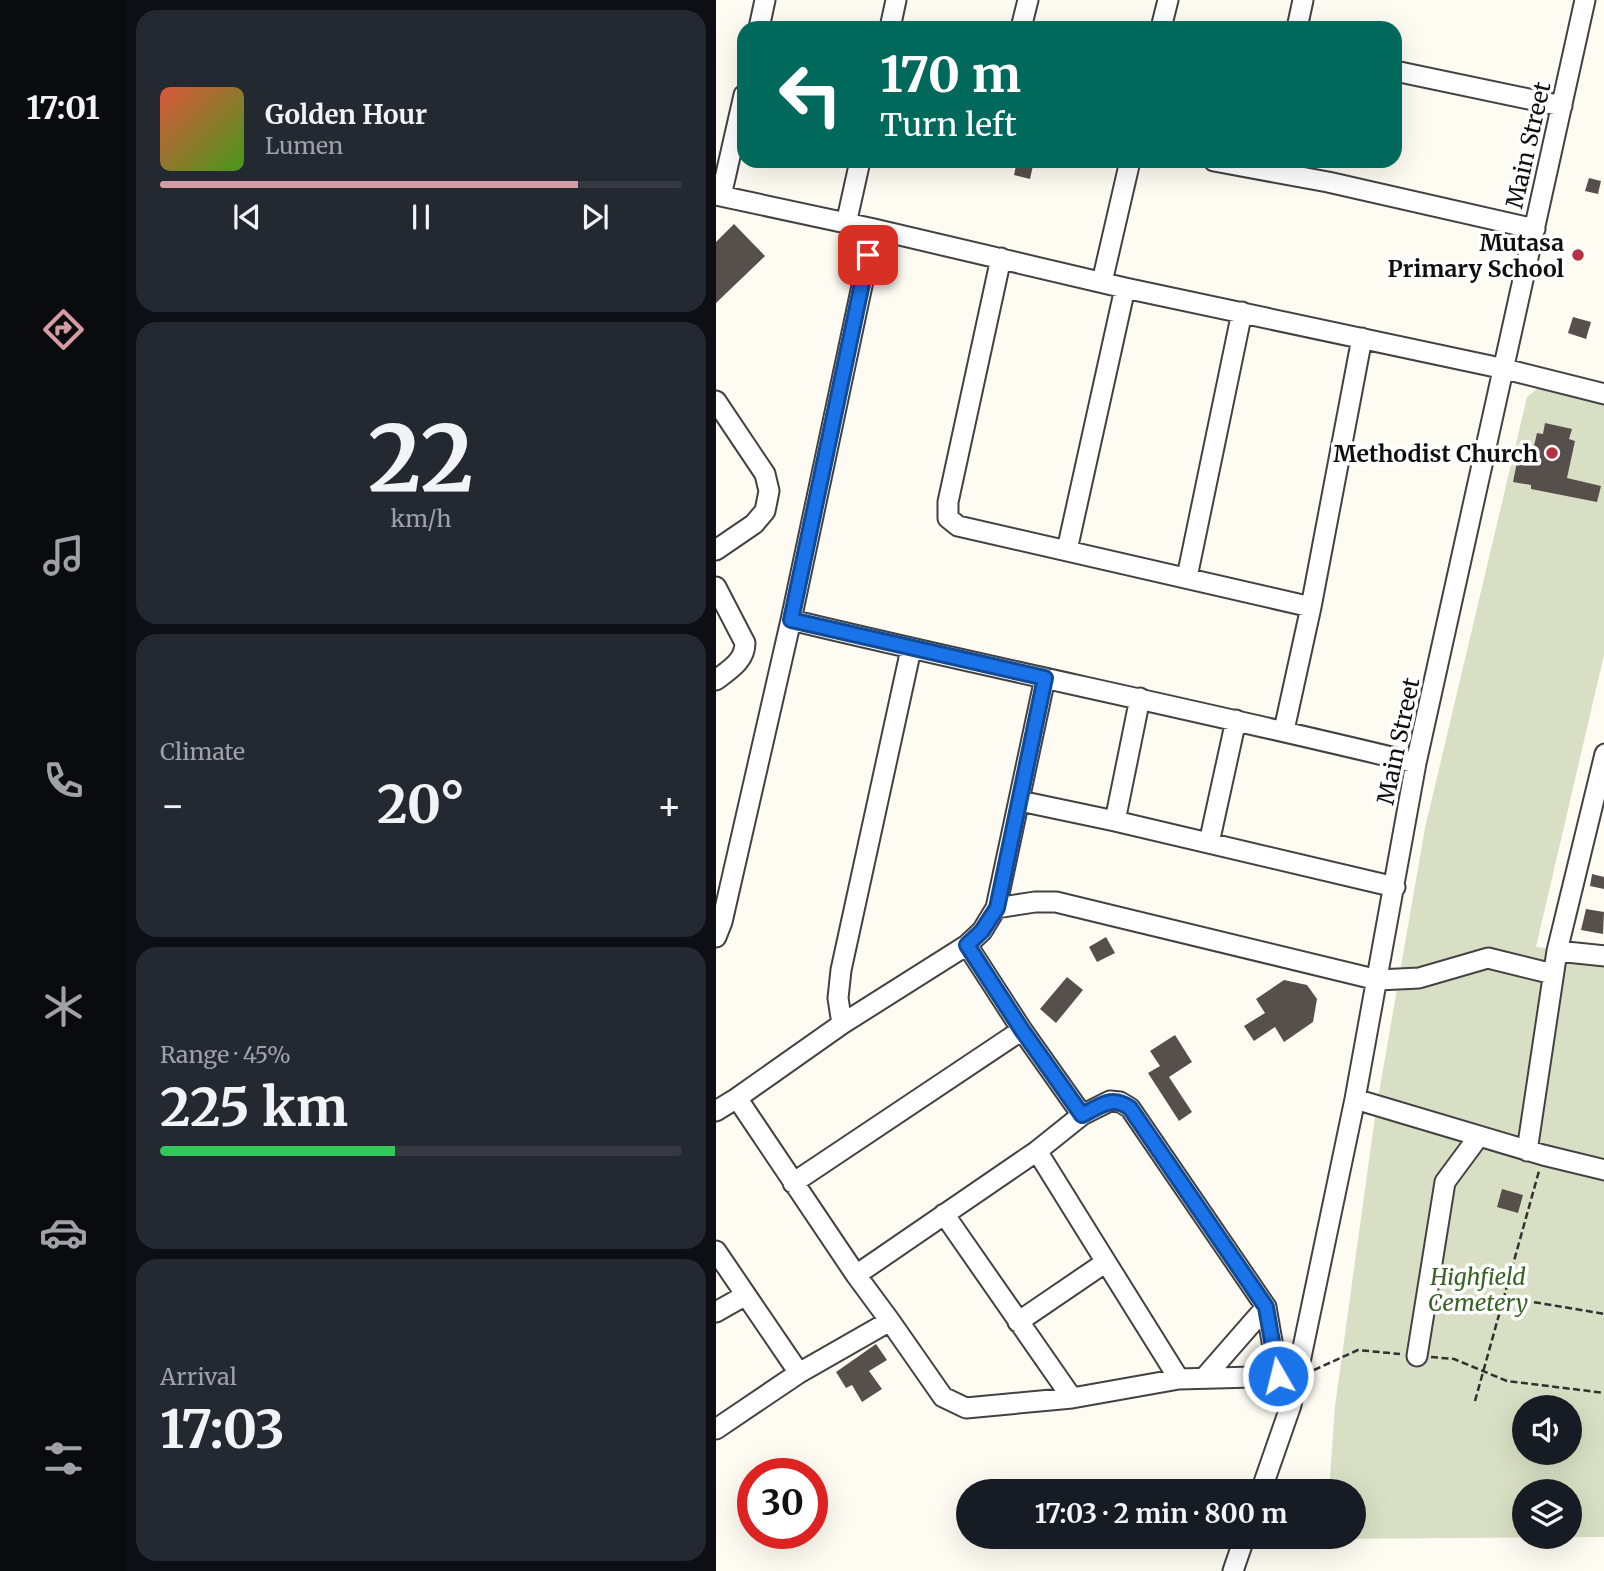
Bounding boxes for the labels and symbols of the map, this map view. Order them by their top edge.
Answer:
street label: Main Street [1499,79,1557,211]
pin [838,225,898,285]
place label: Mutasa Primary School [1388,228,1565,283]
marker: Mutasa Primary School [1570,247,1586,263]
place label: Methodist Church [1333,439,1538,468]
marker: Methodist Church [1544,445,1560,461]
street label: Main Street [1370,675,1426,807]
park label: Highfield Cemetery [1428,1262,1528,1317]
position arrow [1241,1339,1315,1413]
speed limit sign: 30 [737,1458,828,1549]

